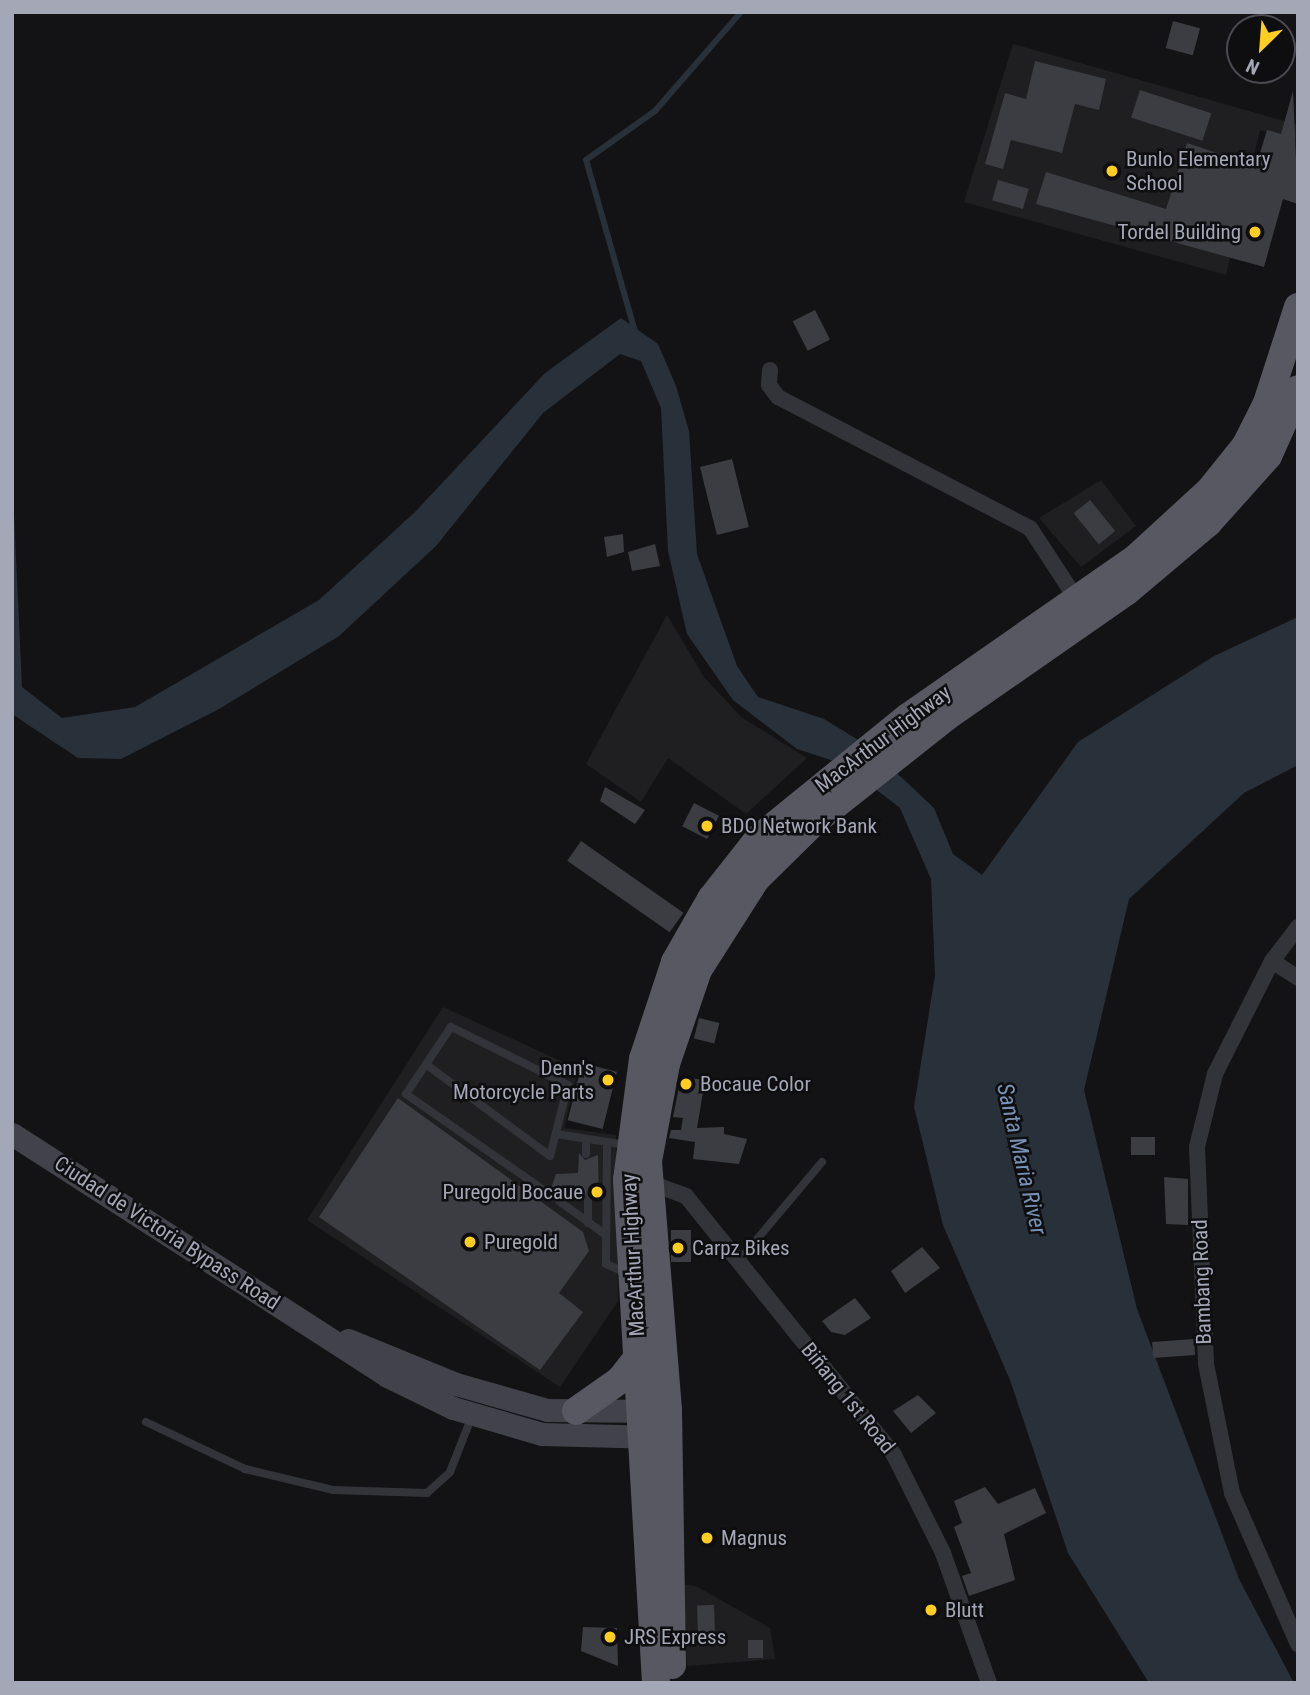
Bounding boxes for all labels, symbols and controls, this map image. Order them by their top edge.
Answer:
north arrow [1226,14,1296,84]
text: N [1243,54,1263,80]
place label: Bunlo Elementary School [1126,146,1270,196]
marker: Bunlo Elementary School [1104,163,1120,179]
place label: Tordel Building [1117,219,1241,245]
marker: Tordel Building [1247,224,1263,240]
street label: MacArthur Highway [810,680,956,798]
place label: BDO Network Bank [721,813,877,839]
marker: BDO Network Bank [699,818,715,834]
place label: Denn's Motorcycle Parts [453,1055,594,1105]
place label: Bocaue Color [700,1071,811,1097]
marker: Denn's Motorcycle Parts [600,1072,616,1088]
marker: Bocaue Color [678,1076,694,1092]
water label: Santa Maria River [990,1081,1052,1237]
street label: Ciudad de Victoria Bypass Road [50,1151,284,1315]
street label: MacArthur Highway [616,1173,650,1337]
place label: Puregold Bocaue [442,1179,583,1205]
marker: Puregold Bocaue [589,1184,605,1200]
street label: Bambang Road [1187,1219,1217,1345]
place label: Puregold [484,1229,558,1255]
marker: Puregold [462,1234,478,1250]
place label: Carpz Bikes [692,1235,790,1261]
marker: Carpz Bikes [670,1240,686,1256]
street label: Biñang 1st Road [796,1338,900,1458]
place label: Magnus [721,1525,787,1551]
marker: Magnus [699,1530,715,1546]
place label: Blutt [945,1597,984,1623]
marker: Blutt [923,1602,939,1618]
place label: JRS Express [624,1624,726,1650]
marker: JRS Express [602,1629,618,1645]

